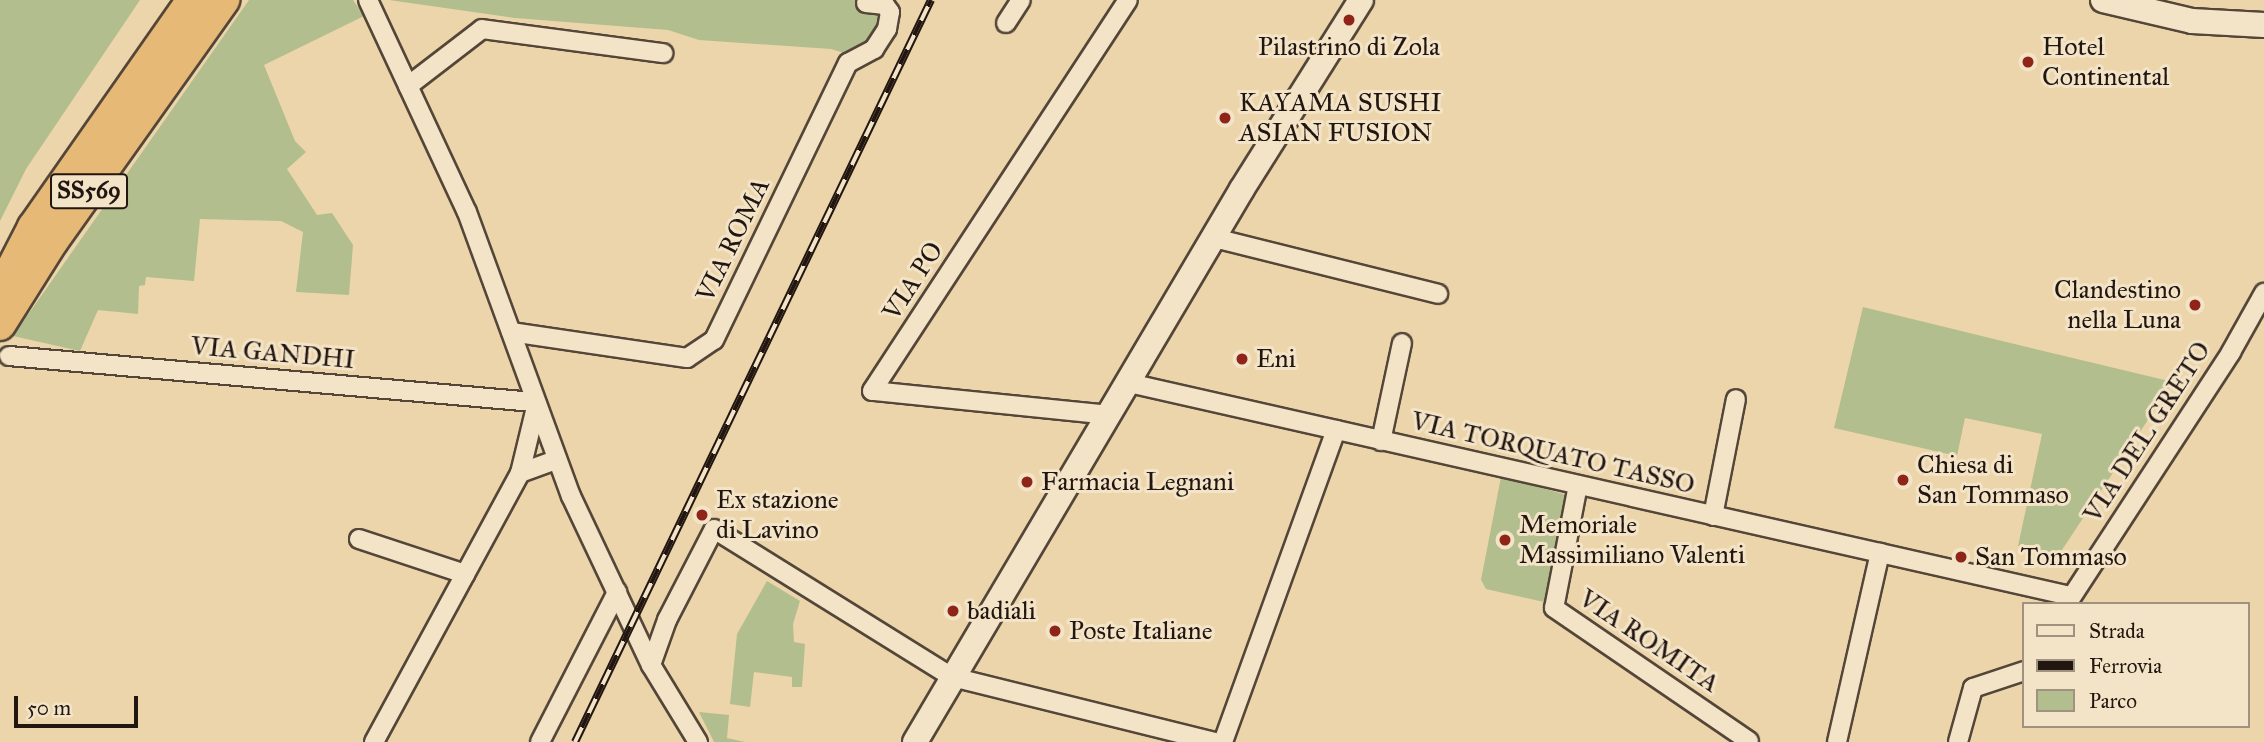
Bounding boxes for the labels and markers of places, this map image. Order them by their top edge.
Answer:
marker: Pilastrino di Zola [1341,12,1357,28]
place label: Pilastrino di Zola [1258,31,1440,63]
place label: Hotel Continental [2042,31,2169,92]
marker: Hotel Continental [2020,54,2036,70]
place label: KAYAMA SUSHI ASIAN FUSION [1239,87,1442,148]
marker: KAYAMA SUSHI ASIAN FUSION [1217,110,1233,126]
place label: Clandestino nella Luna [2054,274,2181,336]
marker: Clandestino nella Luna [2187,297,2203,313]
place label: Eni [1256,343,1296,375]
marker: Eni [1234,351,1250,367]
place label: Chiesa di San Tommaso [1917,449,2069,510]
place label: Farmacia Legnani [1041,466,1234,498]
marker: Chiesa di San Tommaso [1895,472,1911,488]
marker: Farmacia Legnani [1019,474,1035,490]
place label: Ex stazione di Lavino [716,484,839,546]
marker: Ex stazione di Lavino [694,507,710,523]
place label: Memoriale Massimiliano Valenti [1519,509,1745,570]
marker: Memoriale Massimiliano Valenti [1497,532,1513,548]
place label: San Tommaso [1975,541,2127,573]
marker: San Tommaso [1953,549,1969,565]
place label: badiali [967,595,1036,627]
marker: badiali [945,603,961,619]
place label: Poste Italiane [1069,615,1212,647]
marker: Poste Italiane [1047,623,1063,639]

